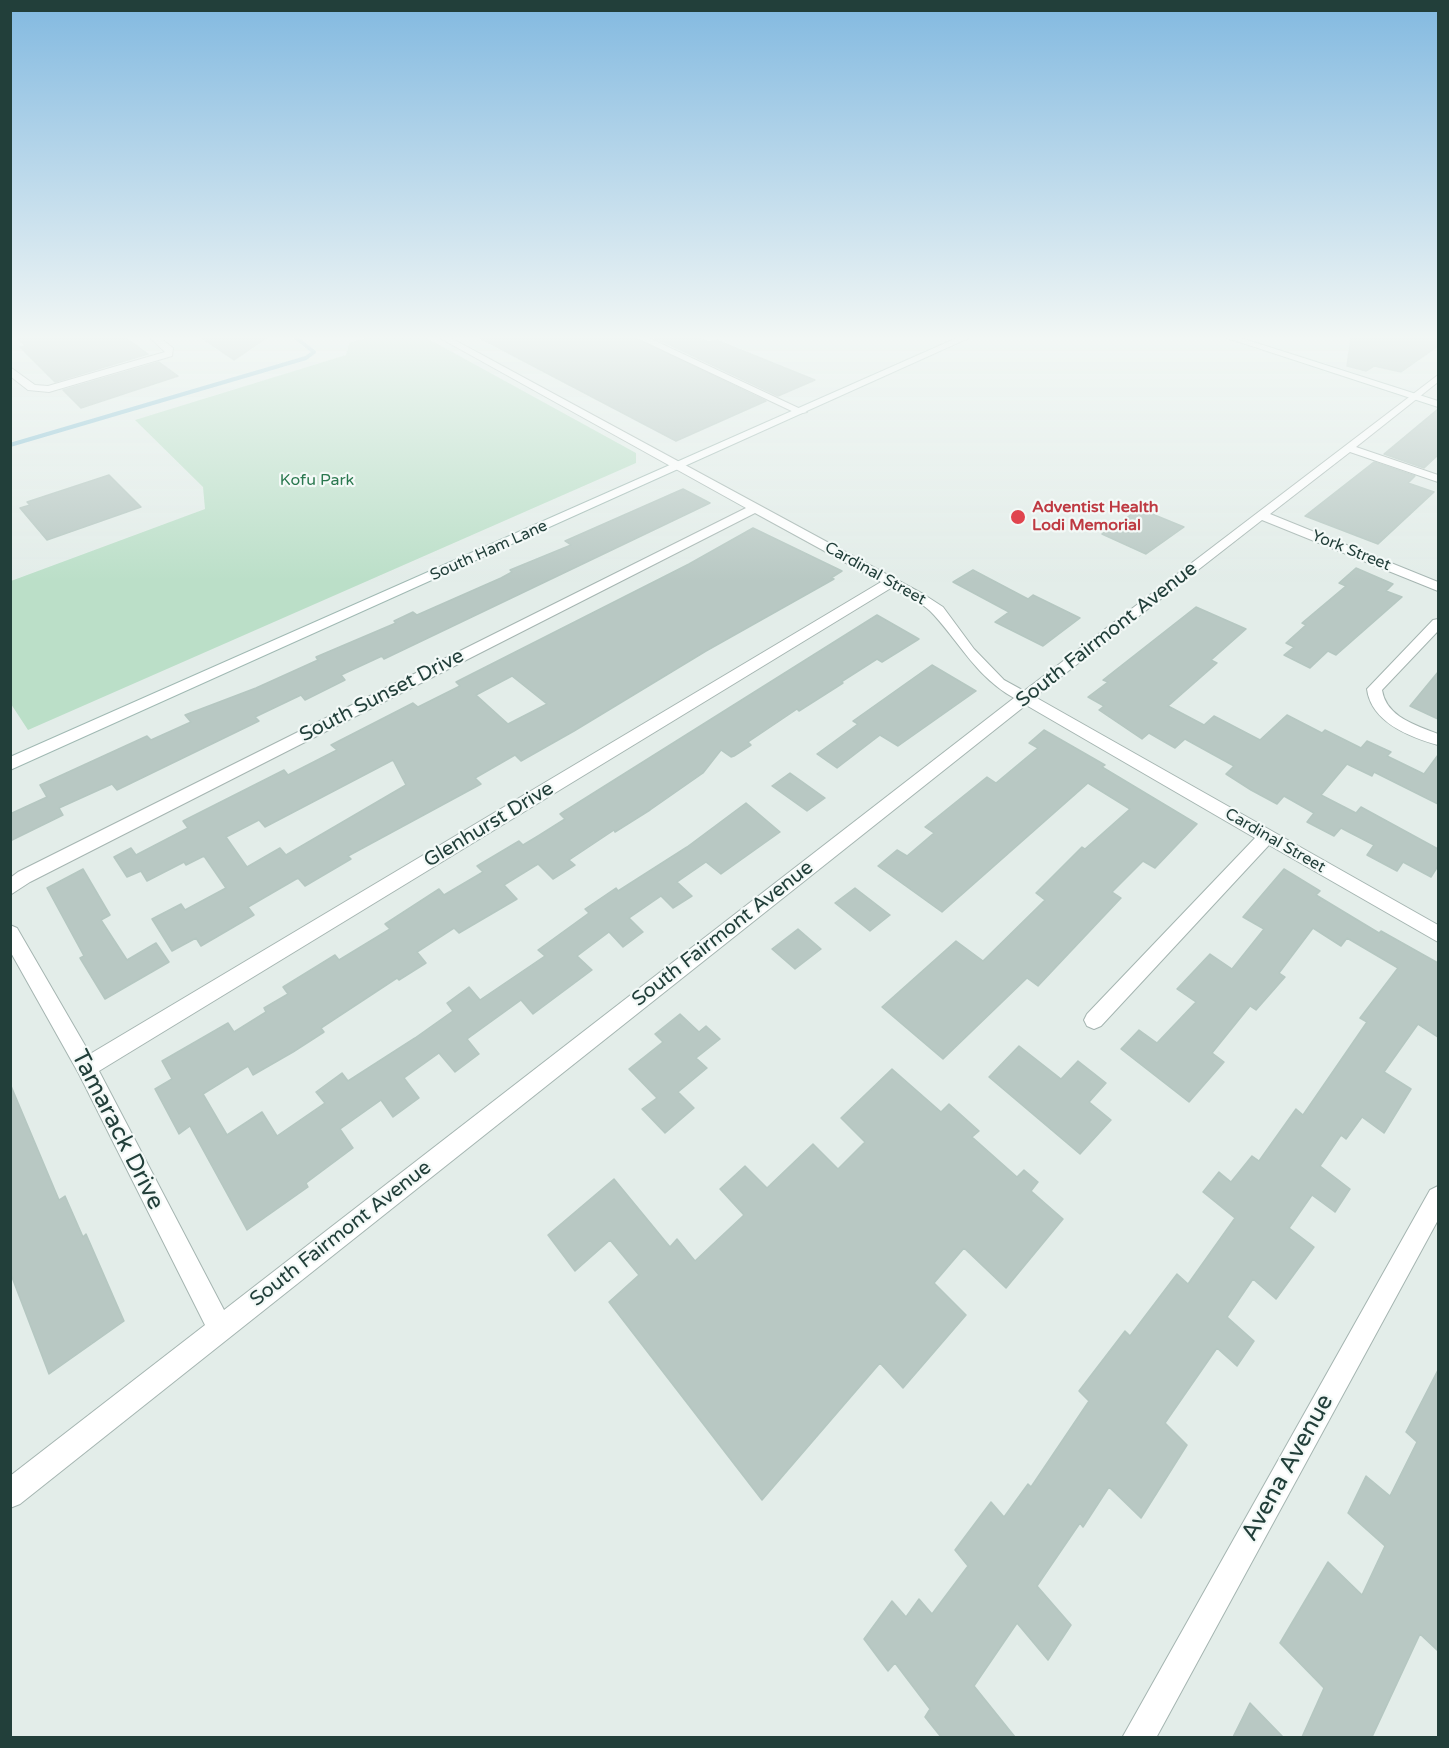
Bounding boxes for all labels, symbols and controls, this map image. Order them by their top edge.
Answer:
park label: Kofu Park [280,471,354,491]
place label: Adventist Health Lodi Memorial [1032,498,1159,536]
marker: Adventist Health Lodi Memorial [1009,508,1027,526]
street label: South Ham Lane [427,517,551,585]
street label: York Street [1309,526,1393,576]
street label: Cardinal Street [821,538,929,610]
street label: South Fairmont Avenue [1012,557,1202,713]
street label: South Sunset Drive [296,644,468,748]
street label: Glenhurst Drive [420,777,558,873]
street label: Cardinal Street [1221,805,1329,877]
street label: South Fairmont Avenue [628,856,818,1012]
street label: Tamarack Drive [64,1045,170,1215]
street label: South Fairmont Avenue [246,1156,436,1312]
street label: Avena Avenue [1236,1390,1340,1546]

